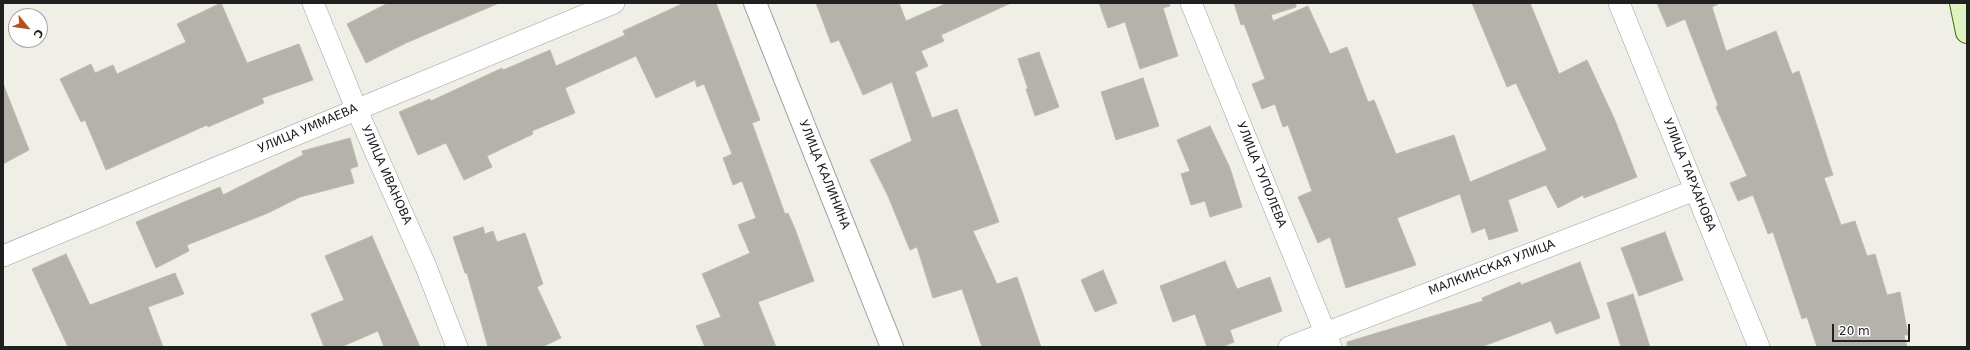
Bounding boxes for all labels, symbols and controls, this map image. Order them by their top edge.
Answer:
north arrow [8,8,48,48]
text: С [30,27,46,40]
street label: УЛИЦА УММАЕВА [256,101,360,157]
street label: УЛИЦА ТАРХАНОВА [1660,116,1718,234]
street label: УЛИЦА КАЛИНИНА [795,118,853,232]
street label: УЛИЦА ТУПОЛЕВА [1233,120,1289,230]
street label: УЛИЦА ИВАНОВА [358,123,414,227]
street label: МАЛКИНСКАЯ УЛИЦА [1427,237,1557,299]
scale bar [1834,316,1912,342]
text: 20 m [1839,324,1870,338]

